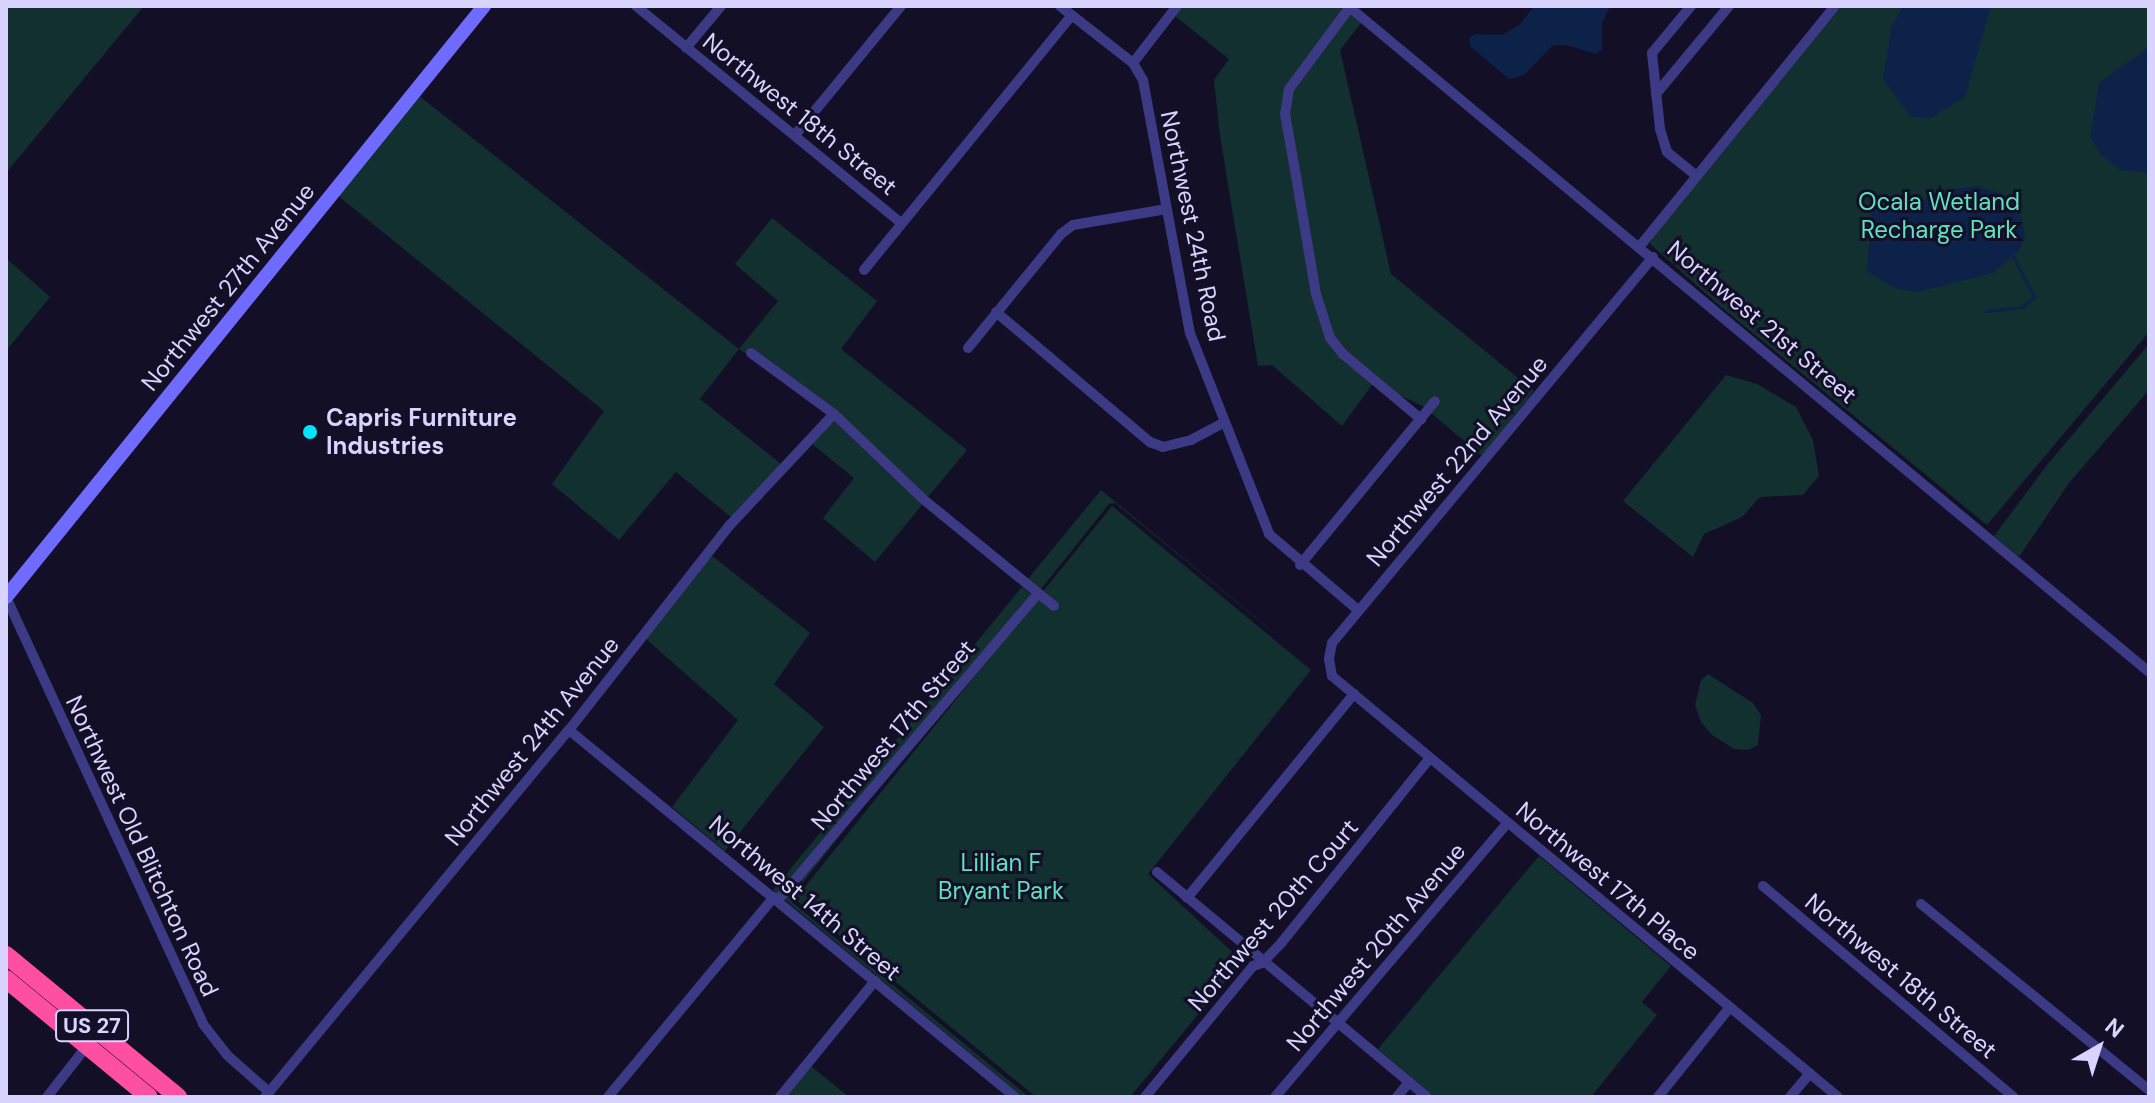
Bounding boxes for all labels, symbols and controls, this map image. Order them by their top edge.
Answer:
street label: Northwest 18th Street [697,27,903,201]
street label: Northwest 24th Road [1154,108,1232,344]
street label: Northwest 27th Avenue [135,177,321,397]
park label: Ocala Wetland Recharge Park [1858,188,2020,244]
street label: Northwest 21st Street [1661,234,1863,410]
street label: Northwest 22nd Avenue [1360,350,1554,572]
place label: Capris Furniture Industries [326,404,517,460]
marker: Capris Furniture Industries [301,423,319,441]
street label: Northwest 24th Avenue [439,631,625,851]
street label: Northwest 17th Street [805,634,981,836]
street label: Northwest Old Blitchton Road [60,691,224,1001]
street label: Northwest 17th Place [1510,796,1706,966]
street label: Northwest 14th Street [703,809,907,987]
street label: Northwest 20th Court [1182,813,1364,1017]
street label: Northwest 20th Avenue [1280,837,1472,1057]
park label: Lillian F Bryant Park [938,849,1064,905]
street label: Northwest 18th Street [1799,887,2003,1065]
north arrow [2059,1007,2139,1087]
road number: US 27 [54,1008,130,1044]
text: N [2099,1012,2130,1044]

